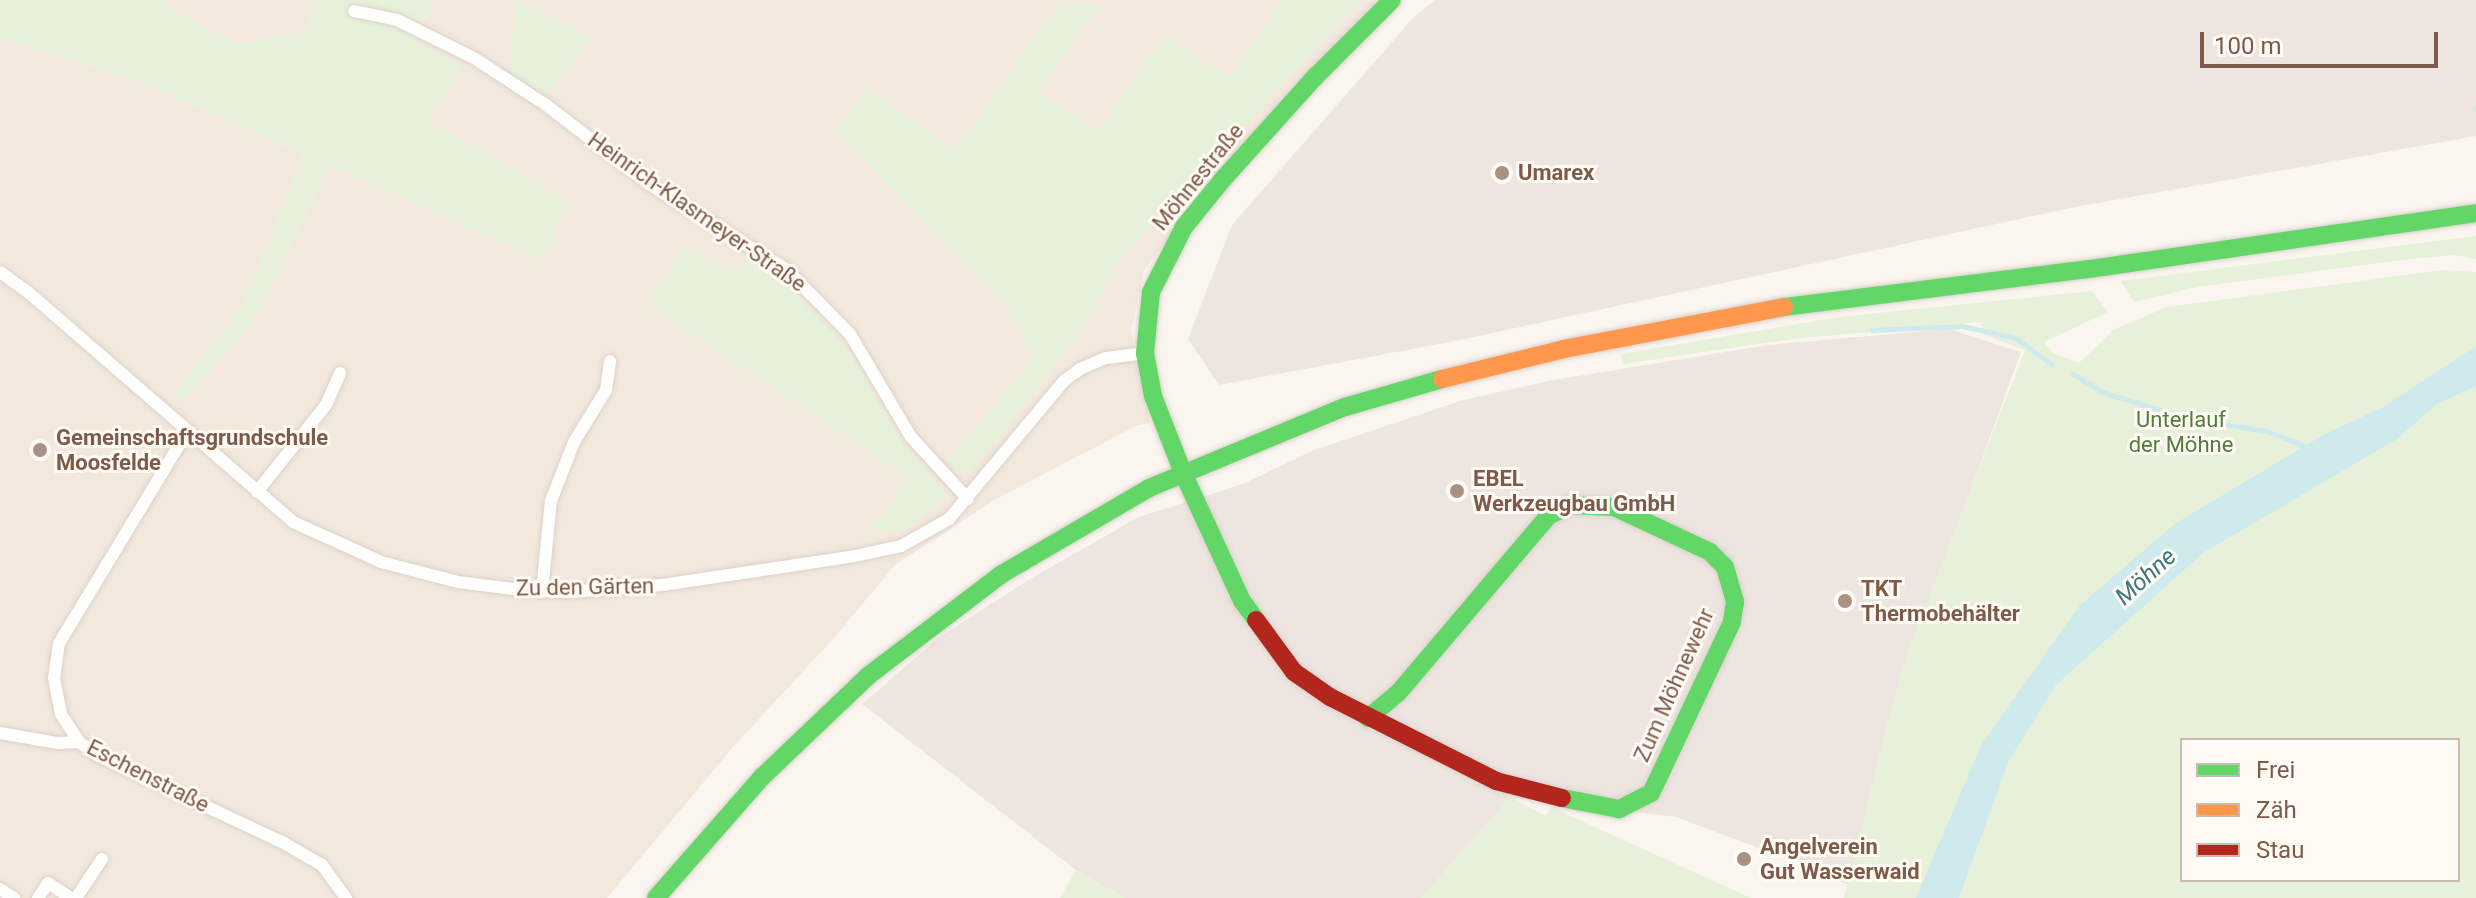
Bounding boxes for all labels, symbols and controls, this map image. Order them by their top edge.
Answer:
scale bar [2204,16,2442,66]
text: 100 m [2214,32,2281,60]
street label: Möhnestraße [1147,118,1249,236]
street label: Heinrich-Klasmeyer-Straße [583,127,811,297]
place label: Umarex [1518,160,1594,186]
marker: Umarex [1493,164,1511,182]
park label: Unterlauf der Möhne [2129,406,2233,458]
place label: Gemeinschaftsgrundschule Moosfelde [56,424,328,476]
marker: Gemeinschaftsgrundschule Moosfelde [31,441,49,459]
place label: EBEL Werkzeugbau GmbH [1473,465,1675,516]
marker: EBEL Werkzeugbau GmbH [1448,482,1466,500]
water label: Möhne [2110,542,2182,612]
street label: Zu den Gärten [516,573,654,601]
place label: TKT Thermobehälter [1861,575,2020,626]
marker: TKT Thermobehälter [1836,592,1854,610]
street label: Zum Möhnewehr [1628,604,1720,766]
street label: Eschenstraße [82,734,214,818]
legend [2180,738,2460,882]
text: Frei [2256,756,2295,784]
text: Zäh [2256,796,2297,824]
place label: Angelverein Gut Wasserwaid [1760,833,1920,884]
text: Stau [2256,836,2304,864]
marker: Angelverein Gut Wasserwaid [1735,850,1753,868]

